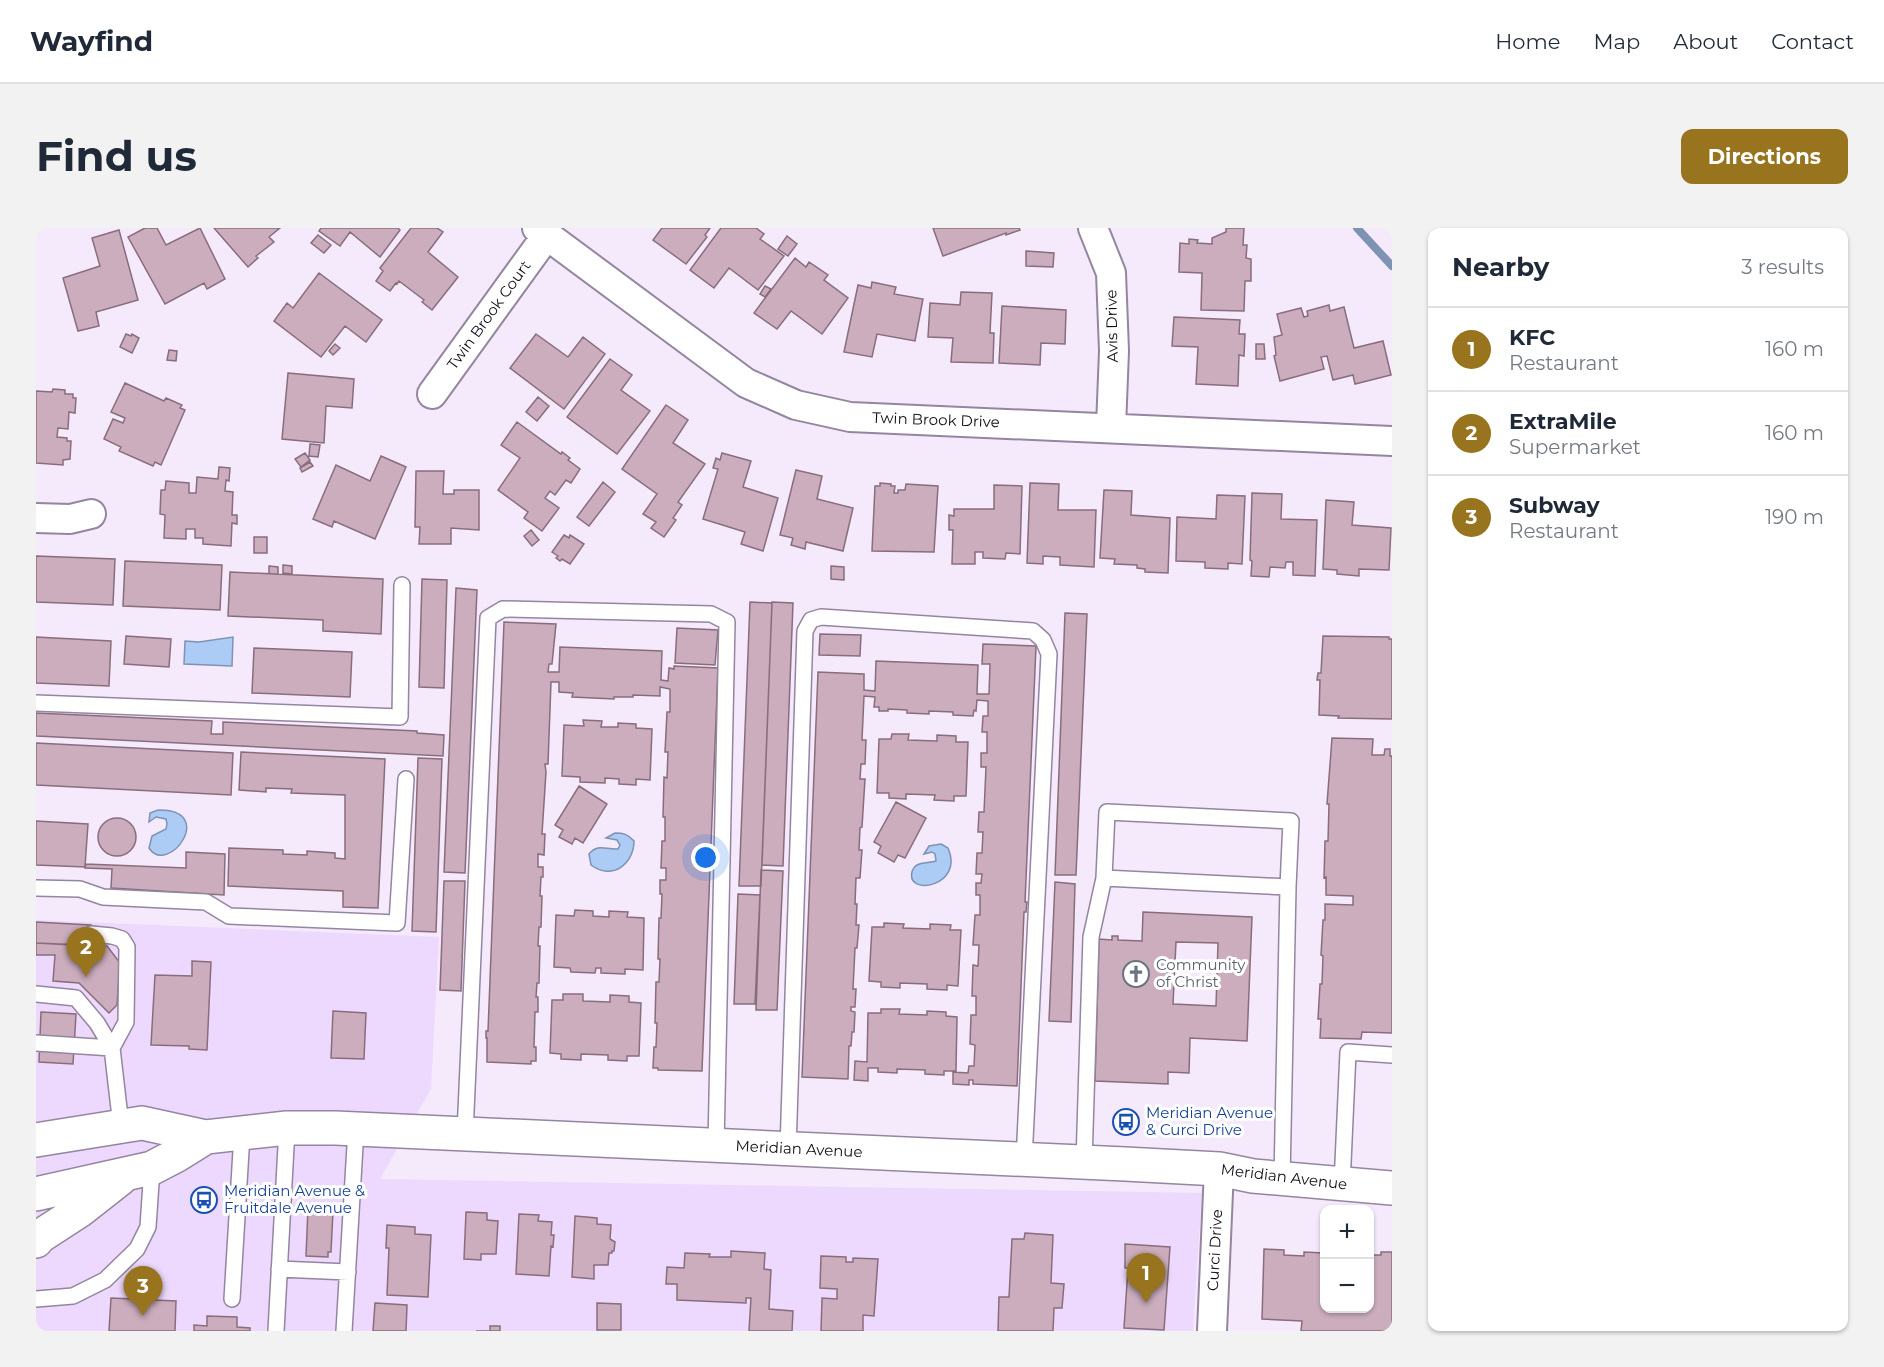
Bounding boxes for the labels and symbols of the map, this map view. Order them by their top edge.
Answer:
street label: Twin Brook Court [443,256,535,373]
street label: Avis Drive [1101,289,1122,363]
street label: Twin Brook Drive [872,408,1000,431]
your location [691,843,720,872]
pin: 2 [67,928,106,977]
place label: Community of Christ [1156,955,1246,991]
church icon: Community of Christ [1121,959,1151,989]
place label: Meridian Avenue & Curci Drive [1146,1103,1273,1139]
bus stop icon: Meridian Avenue & Curci Drive [1111,1107,1141,1137]
street label: Meridian Avenue [735,1136,863,1161]
street label: Meridian Avenue [1220,1159,1348,1194]
place label: Meridian Avenue & Fruitdale Avenue [224,1181,365,1217]
bus stop icon: Meridian Avenue & Fruitdale Avenue [189,1185,219,1215]
street label: Curci Drive [1203,1209,1226,1291]
pin: 1 [1126,1254,1166,1303]
pin: 3 [124,1266,162,1316]

